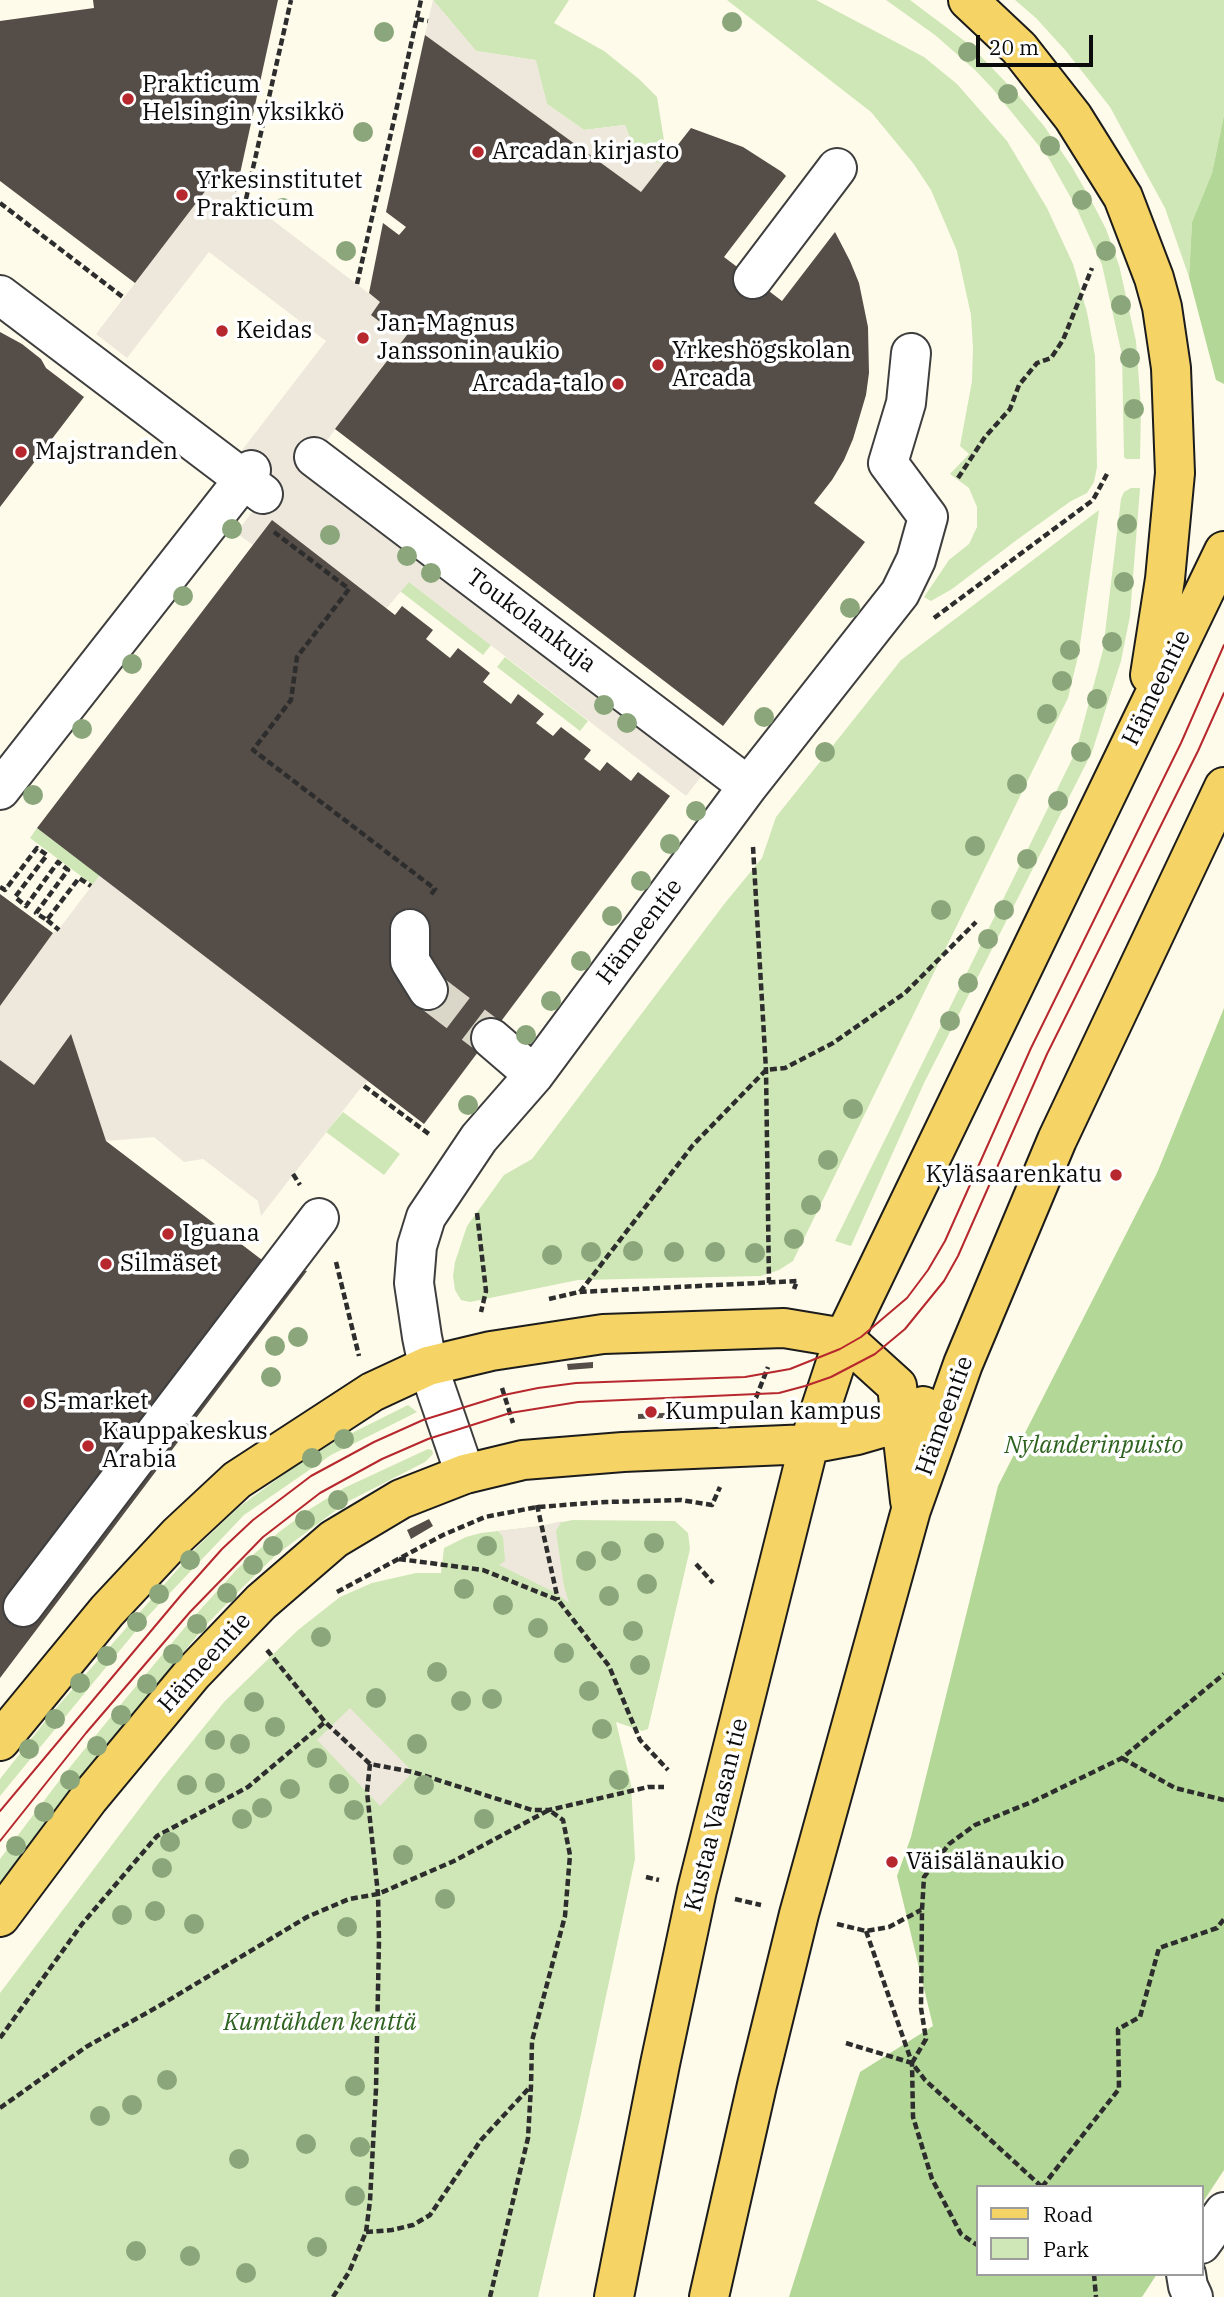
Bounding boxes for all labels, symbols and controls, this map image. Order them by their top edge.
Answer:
scale bar [979,21,1096,65]
text: 20 m [989,33,1039,61]
place label: Prakticum Helsingin yksikkö [142,71,344,127]
marker: Prakticum Helsingin yksikkö [120,91,136,107]
place label: Arcadan kirjasto [492,138,679,166]
marker: Arcadan kirjasto [470,144,486,160]
place label: Yrkesinstitutet Prakticum [196,167,362,223]
marker: Yrkesinstitutet Prakticum [174,187,190,203]
place label: Jan-Magnus Janssonin aukio [377,310,560,366]
place label: Keidas [236,317,312,345]
marker: Keidas [214,323,230,339]
marker: Jan-Magnus Janssonin aukio [355,330,371,346]
place label: Yrkeshögskolan Arcada [672,337,851,393]
marker: Yrkeshögskolan Arcada [650,357,666,373]
place label: Arcada-talo [472,370,604,398]
marker: Arcada-talo [610,376,626,392]
place label: Majstranden [35,438,178,466]
marker: Majstranden [13,444,29,460]
street label: Toukolankuja [461,563,601,679]
street label: Hämeentie [1117,626,1197,750]
street label: Hämeentie [591,873,689,991]
place label: Kyläsaarenkatu [925,1161,1102,1189]
marker: Kyläsaarenkatu [1108,1167,1124,1183]
place label: Iguana [182,1220,260,1248]
marker: Iguana [160,1226,176,1242]
place label: Silmäset [120,1250,218,1278]
marker: Silmäset [98,1256,114,1272]
street label: Hämeentie [910,1352,980,1480]
place label: S-market [43,1388,148,1416]
marker: S-market [21,1394,37,1410]
place label: Kumpulan kampus [665,1398,881,1426]
marker: Kumpulan kampus [643,1404,659,1420]
place label: Kauppakeskus Arabia [102,1418,268,1474]
park label: Nylanderinpuisto [1004,1432,1184,1460]
marker: Kauppakeskus Arabia [80,1438,96,1454]
street label: Hämeentie [153,1607,257,1719]
street label: Kustaa Vaasan tie [679,1715,755,1915]
place label: Väisälänaukio [906,1848,1064,1876]
marker: Väisälänaukio [884,1854,900,1870]
park label: Kumtähden kenttä [224,2009,416,2037]
legend [976,2185,1203,2276]
text: Road [1043,2200,1093,2228]
text: Park [1043,2235,1089,2263]

